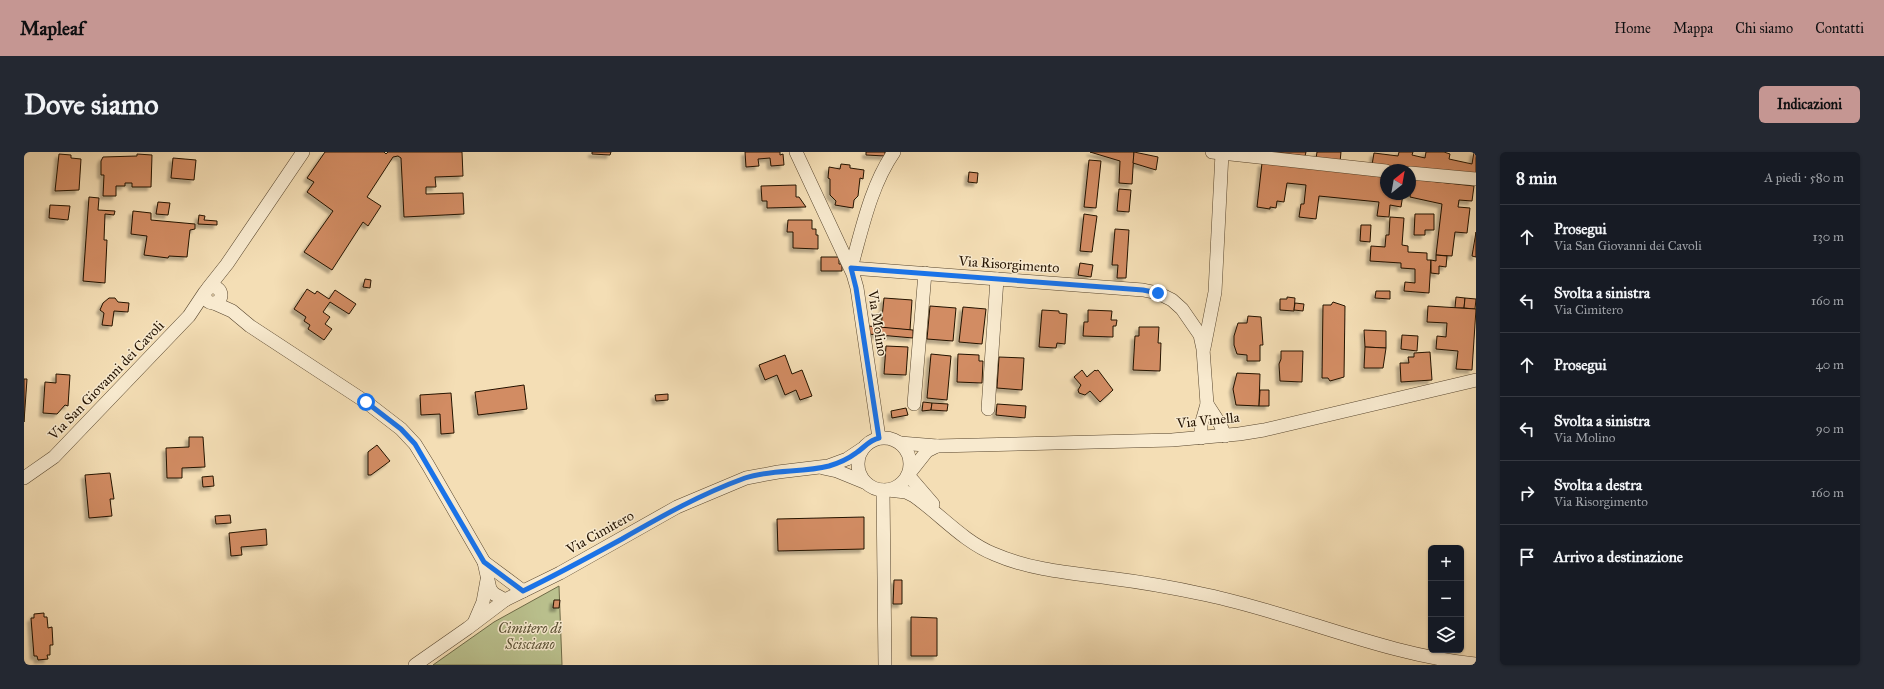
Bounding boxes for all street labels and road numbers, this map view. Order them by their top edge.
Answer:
street label: Via Risorgimento [957,252,1060,277]
street label: Via Molino [864,288,891,357]
street label: Via San Giovanni dei Cavoli [44,317,168,444]
street label: Via Vinella [1175,409,1240,432]
street label: Via Cimitero [563,507,637,558]

